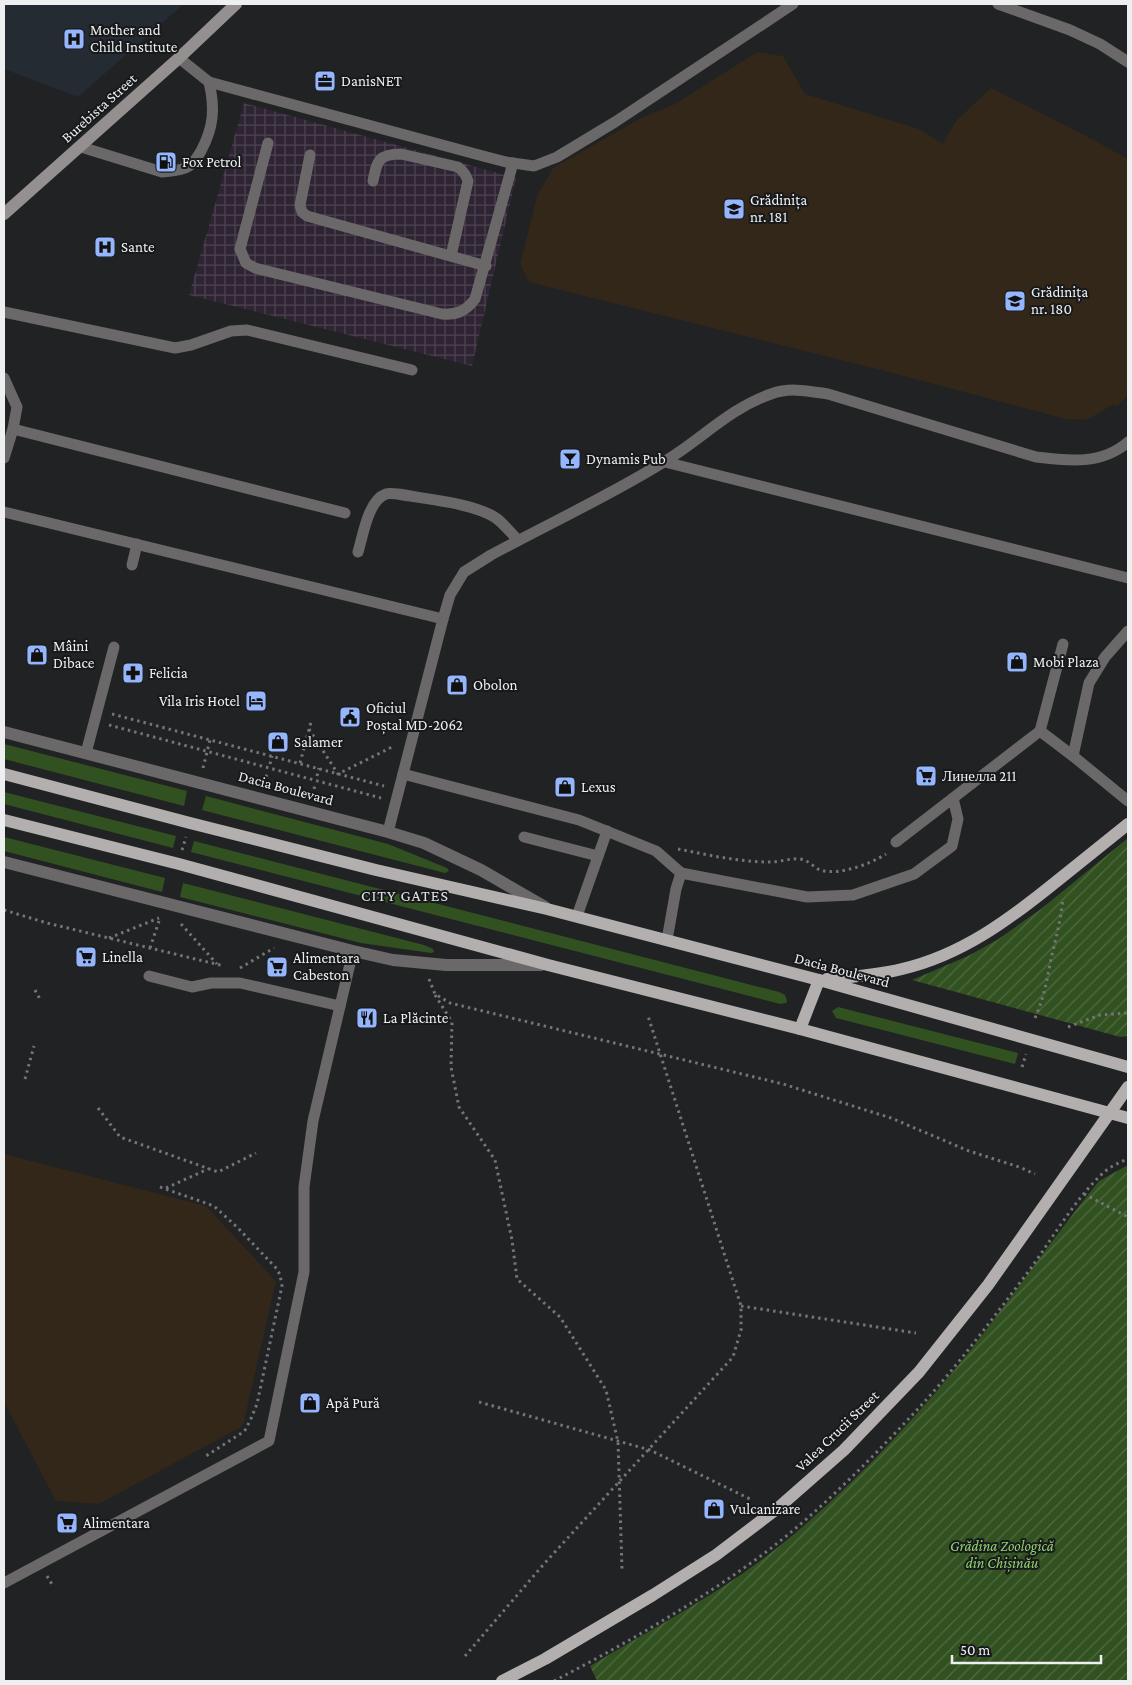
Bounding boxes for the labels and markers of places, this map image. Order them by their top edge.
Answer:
place label: Mother and Child Institute [90,22,178,55]
hospital icon: Mother and Child Institute [62,27,86,51]
office icon: DanisNET [313,69,337,93]
place label: DanisNET [341,73,402,89]
fuel station icon: Fox Petrol [154,150,178,174]
place label: Fox Petrol [182,154,241,170]
place label: Grădinița nr. 181 [750,192,807,225]
school or university icon: Grădinița nr. 181 [722,197,746,221]
hospital icon: Sante [93,235,117,259]
place label: Sante [121,239,155,255]
place label: Grădinița nr. 180 [1031,284,1088,317]
school or university icon: Grădinița nr. 180 [1003,289,1027,313]
bar icon: Dynamis Pub [558,447,582,471]
place label: Dynamis Pub [586,451,666,468]
place label: Mâini Dibace [53,638,95,671]
shop icon: Mâini Dibace [25,643,49,667]
shop icon: Mobi Plaza [1005,650,1029,674]
place label: Mobi Plaza [1033,654,1099,670]
pharmacy icon: Felicia [121,661,145,685]
place label: Felicia [149,665,188,681]
shop icon: Obolon [445,673,469,697]
place label: Obolon [473,677,518,693]
hotel icon: Vila Iris Hotel [244,689,268,713]
place label: Vila Iris Hotel [159,693,240,709]
place label: Oficiul Poștal MD-2062 [366,700,463,735]
public building icon: Oficiul Poștal MD-2062 [338,705,362,729]
shop icon: Salamer [266,730,290,754]
place label: Salamer [294,734,343,750]
supermarket icon: Линелла 211 [914,764,938,788]
place label: Линелла 211 [942,768,1016,784]
shop icon: Lexus [553,775,577,799]
place label: Lexus [581,779,616,795]
supermarket icon: Linella [74,945,98,969]
place label: Linella [102,949,143,965]
place label: Alimentara Cabeston [293,950,360,983]
supermarket icon: Alimentara Cabeston [265,955,289,979]
restaurant icon: La Plăcinte [355,1006,379,1030]
place label: La Plăcinte [383,1010,449,1026]
shop icon: Apă Pură [298,1391,322,1415]
place label: Apă Pură [326,1395,380,1412]
shop icon: Vulcanizare [702,1497,726,1521]
place label: Vulcanizare [730,1501,801,1517]
supermarket icon: Alimentara [55,1511,79,1535]
place label: Alimentara [83,1515,150,1531]

